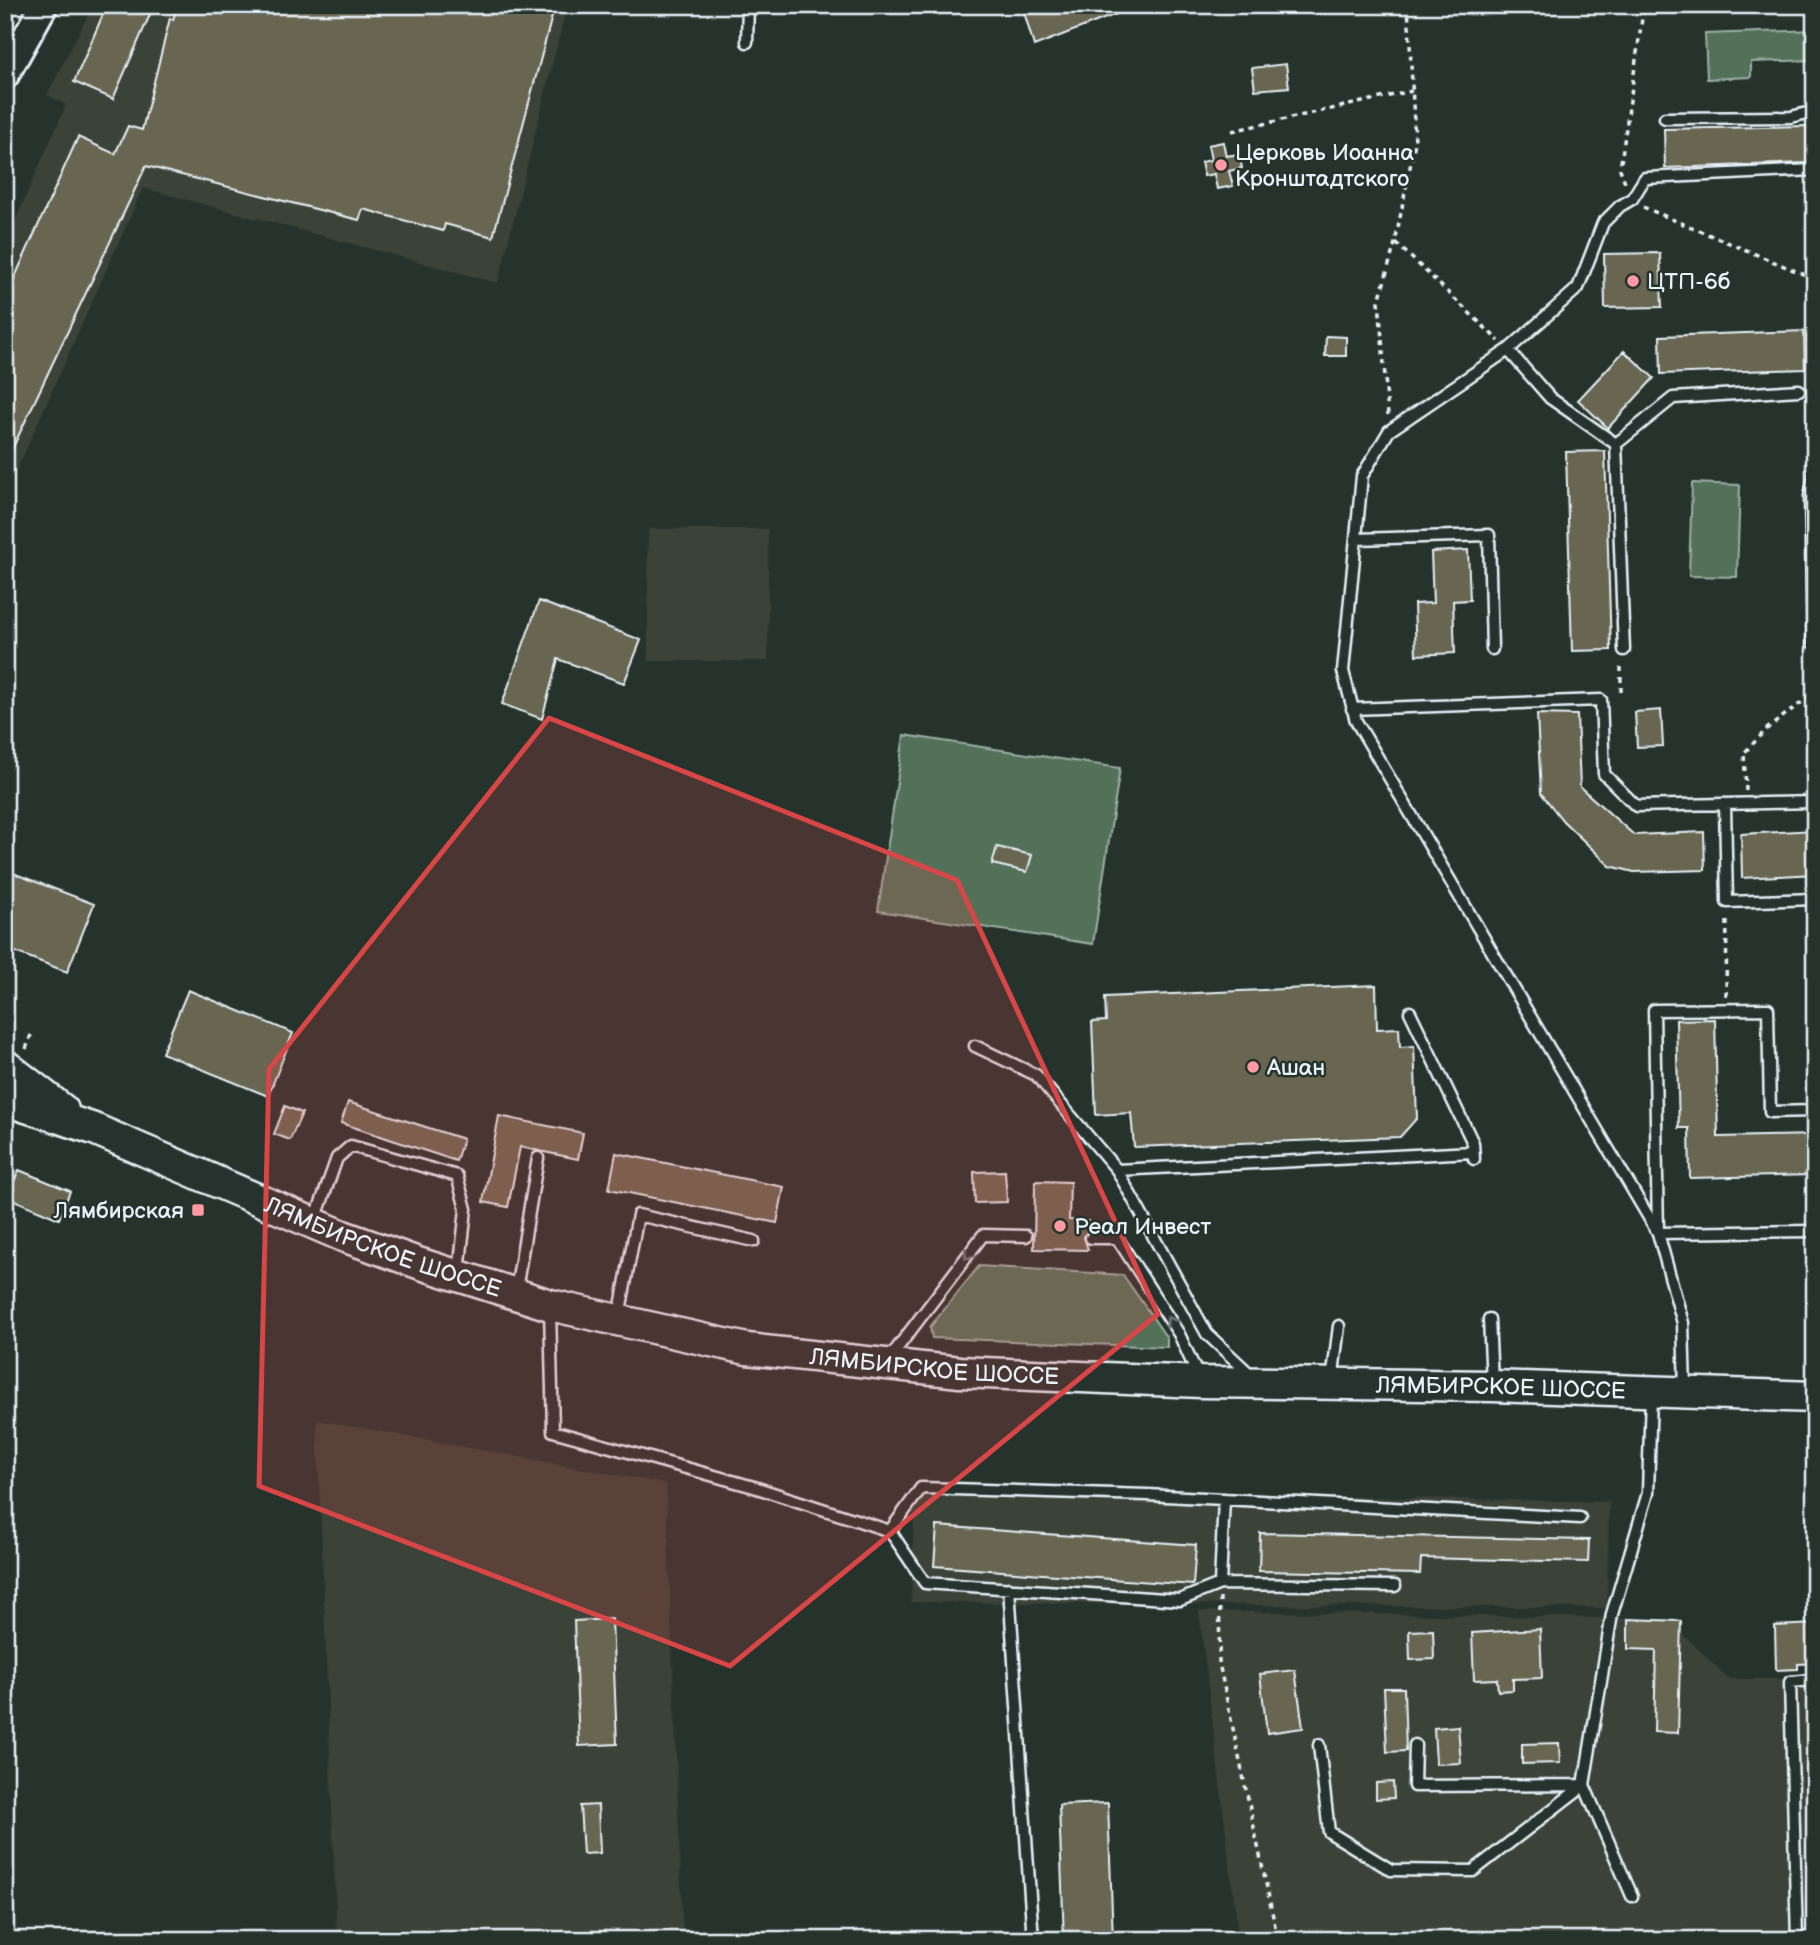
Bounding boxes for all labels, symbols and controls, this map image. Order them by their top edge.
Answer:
place label: Церковь Иоанна Кронштадтского [1235,139,1415,193]
marker: Церковь Иоанна Кронштадтского [1213,157,1229,173]
place label: ЦТП-6б [1647,268,1731,296]
marker: ЦТП-6б [1625,273,1641,289]
place label: Ашан [1266,1054,1325,1082]
marker: Ашан [1245,1059,1261,1075]
street label: ЛЯМБИРСКОЕ ШОССЕ [259,1191,505,1304]
place label: Лямбирская [53,1197,184,1225]
marker: Лямбирская [190,1202,206,1218]
place label: Реал Инвест [1074,1213,1211,1241]
marker: Реал Инвест [1052,1218,1068,1234]
one-way arrow [964,1247,977,1260]
one-way arrow [1166,1316,1179,1329]
street label: ЛЯМБИРСКОЕ ШОССЕ [807,1343,1060,1391]
street label: ЛЯМБИРСКОЕ ШОССЕ [1375,1371,1626,1406]

